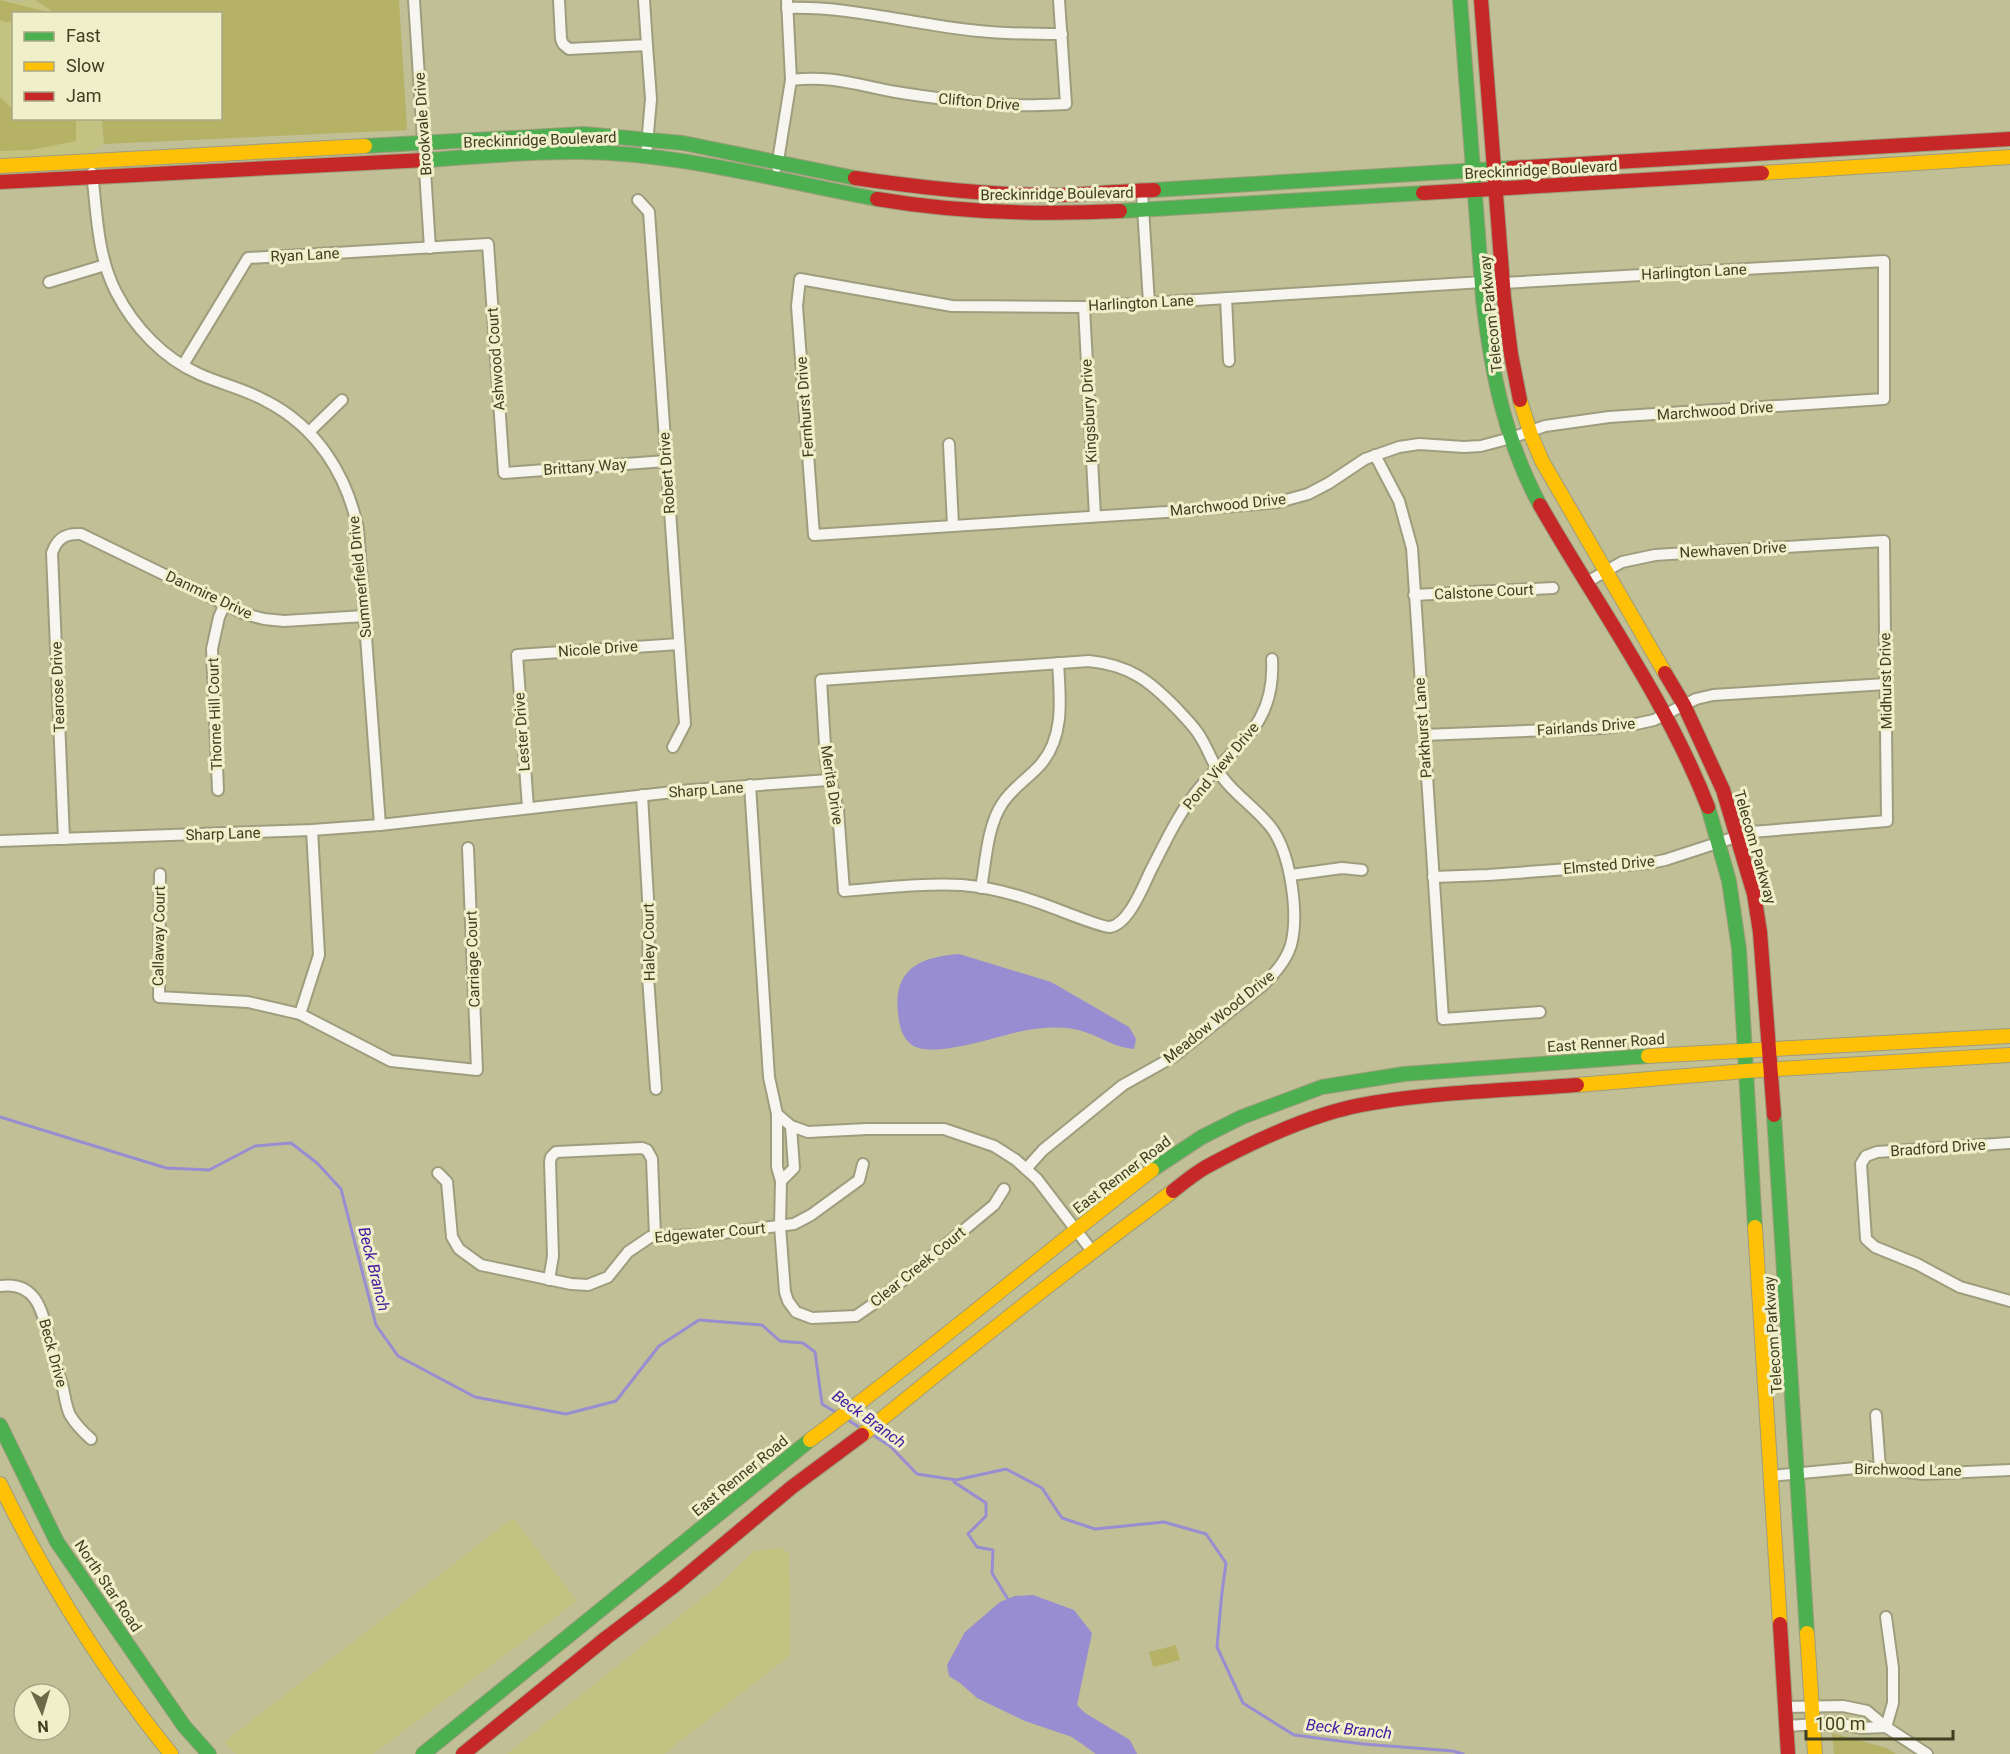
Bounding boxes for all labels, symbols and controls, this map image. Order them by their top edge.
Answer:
legend [12,12,222,120]
text: Fast [66,25,101,46]
text: Slow [66,55,105,76]
street label: Brookvale Drive [410,72,436,176]
text: Jam [66,85,102,106]
street label: Clifton Drive [938,89,1020,115]
street label: Breckinridge Boulevard [463,128,617,152]
street label: Breckinridge Boulevard [1464,157,1618,183]
street label: Breckinridge Boulevard [980,184,1134,204]
street label: Ryan Lane [270,244,340,266]
street label: Telecom Parkway [1476,255,1506,373]
street label: Harlington Lane [1641,260,1747,284]
street label: Harlington Lane [1088,291,1194,315]
street label: Ashwood Court [483,307,509,411]
street label: Fernhurst Drive [792,356,818,458]
street label: Kingsbury Drive [1077,359,1101,463]
street label: Marchwood Drive [1656,398,1774,424]
street label: Robert Drive [655,431,679,515]
street label: Brittany Way [543,455,627,479]
street label: Marchwood Drive [1169,490,1287,520]
street label: Summerfield Drive [345,515,375,639]
street label: Newhaven Drive [1679,538,1787,562]
street label: Danmire Drive [163,567,255,623]
street label: Calstone Court [1434,580,1534,604]
street label: Midhurst Drive [1876,632,1896,730]
street label: Nicole Drive [558,637,638,661]
street label: Tearose Drive [47,641,69,733]
street label: Thorne Hill Court [204,657,226,771]
street label: Parkhurst Lane [1411,677,1435,779]
street label: Lester Drive [510,692,534,772]
street label: Fairlands Drive [1536,715,1636,739]
street label: Pond View Drive [1179,719,1263,813]
street label: Merita Drive [817,744,847,826]
street label: Sharp Lane [668,778,744,802]
street label: Telecom Parkway [1730,788,1780,906]
street label: Sharp Lane [185,824,261,844]
street label: Elmsted Drive [1562,852,1656,878]
street label: Callaway Court [149,886,169,986]
street label: Haley Court [639,903,659,981]
street label: Carriage Court [462,910,484,1008]
street label: Meadow Wood Drive [1160,967,1278,1067]
street label: East Renner Road [1547,1030,1665,1056]
street label: East Renner Road [1069,1132,1175,1218]
street label: Bradford Drive [1890,1136,1986,1160]
street label: Edgewater Court [654,1219,766,1247]
street label: Clear Creek Court [867,1223,969,1311]
water label: Beck Branch [354,1225,394,1313]
street label: Telecom Parkway [1760,1276,1786,1394]
street label: Beck Drive [35,1317,71,1389]
water label: Beck Branch [829,1386,909,1452]
street label: East Renner Road [688,1432,792,1520]
street label: Birchwood Lane [1854,1460,1962,1480]
street label: North Star Road [71,1537,145,1635]
north arrow [12,1682,72,1742]
scale bar [1806,1703,1953,1741]
text: 100 m [1815,1713,1866,1734]
water label: Beck Branch [1305,1715,1393,1743]
text: N [37,1717,49,1736]

